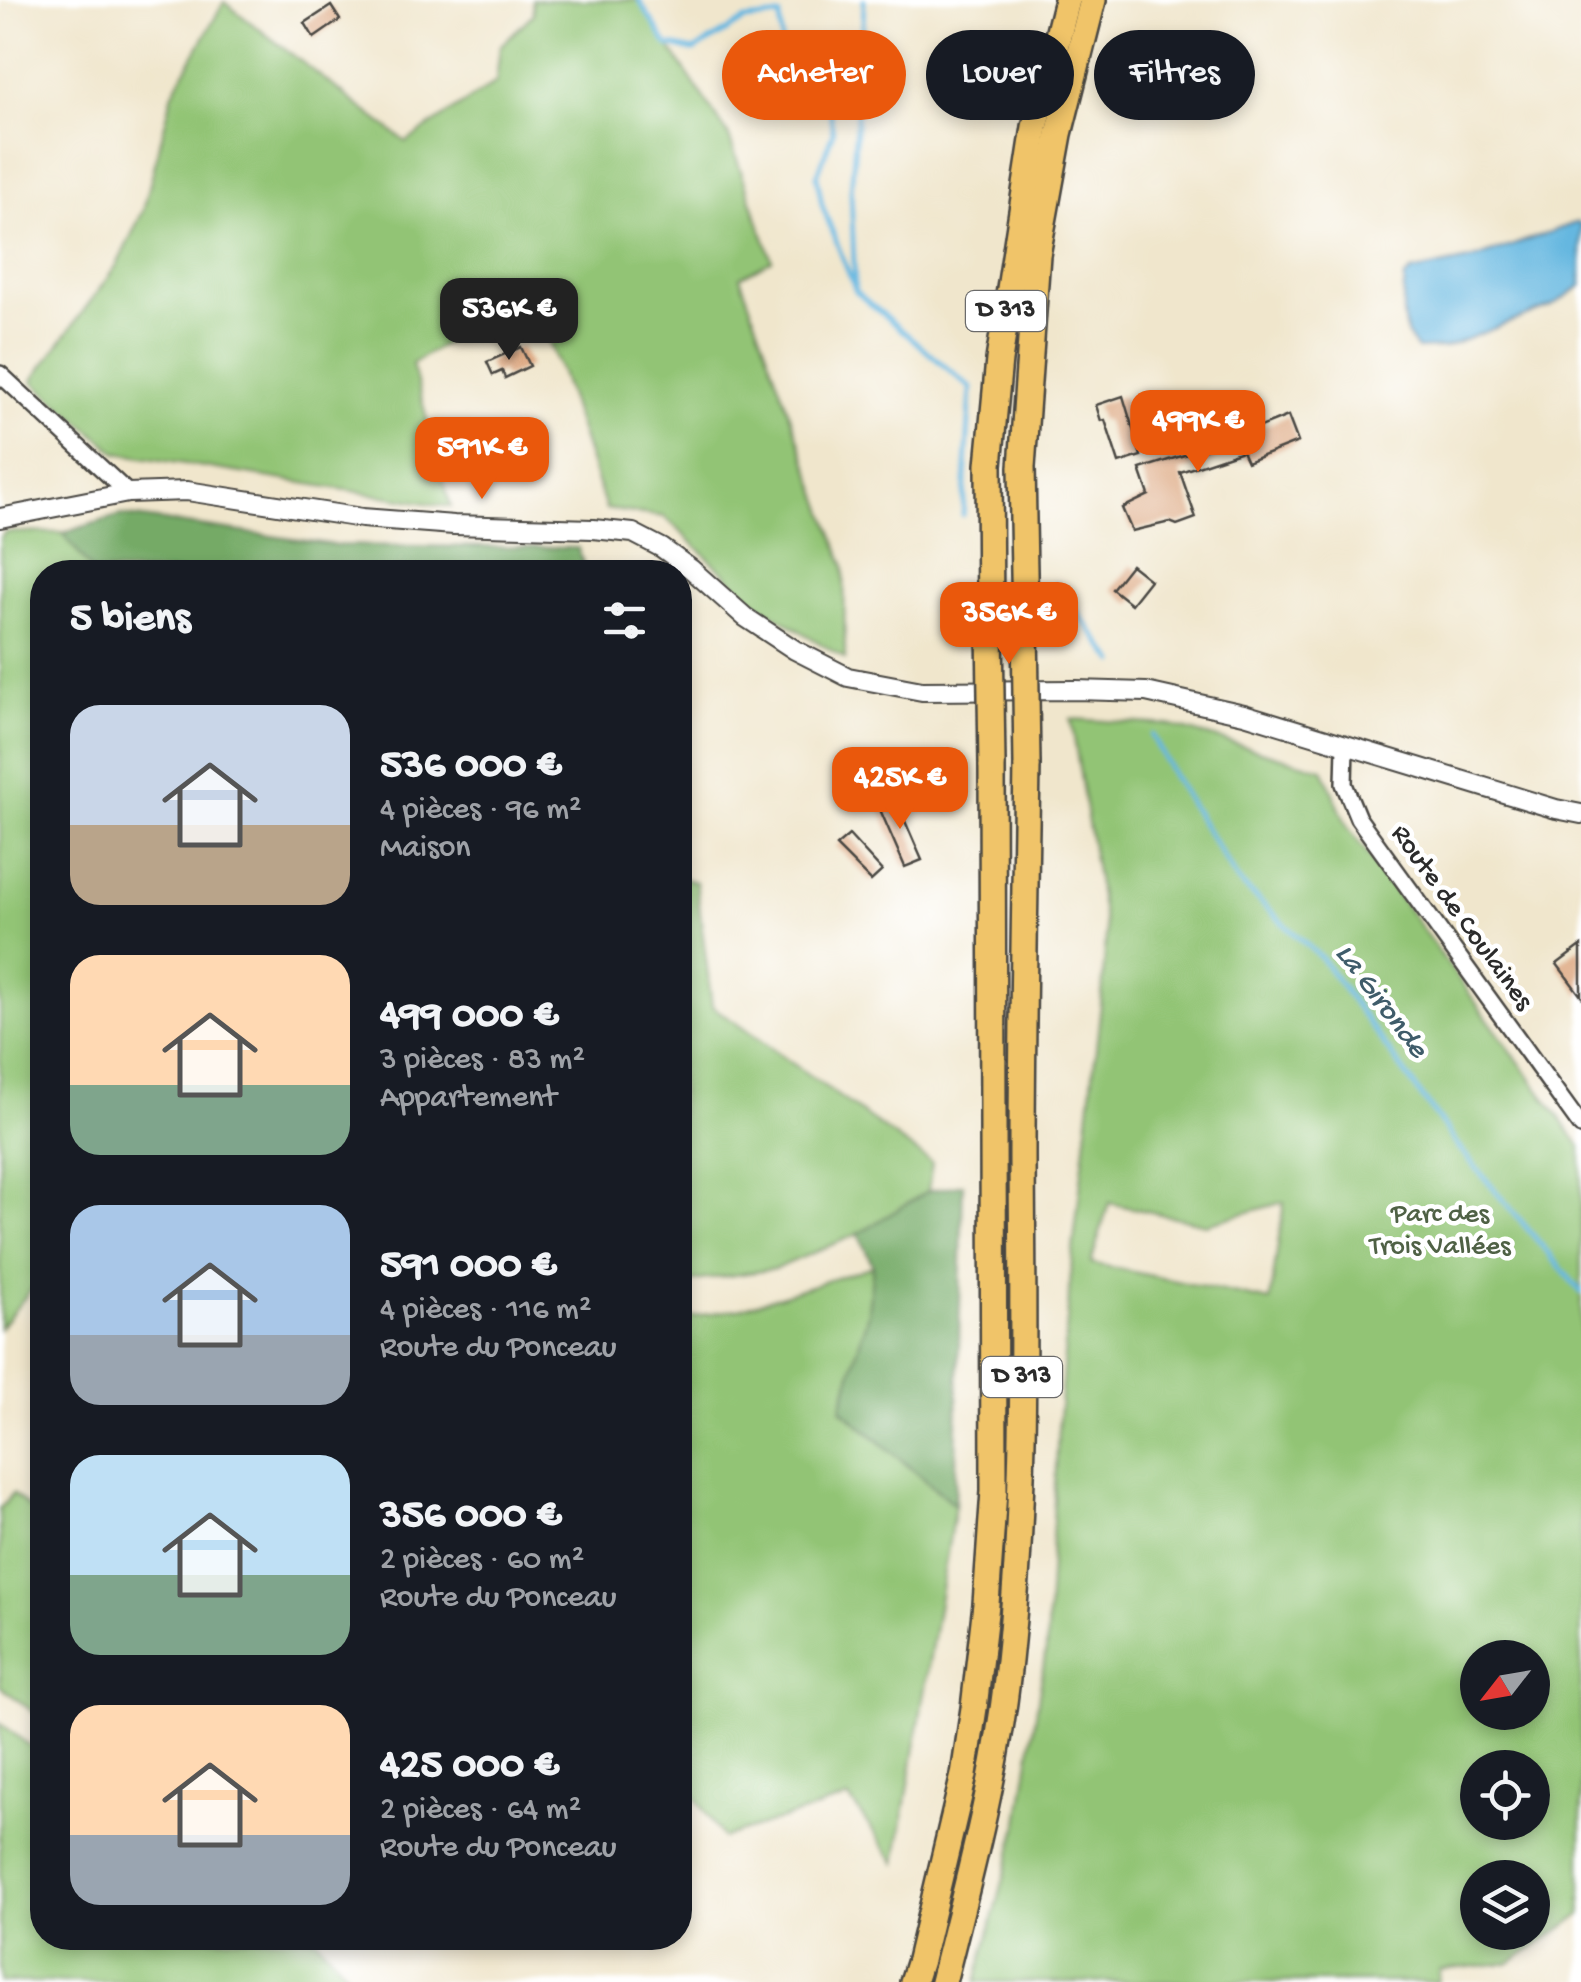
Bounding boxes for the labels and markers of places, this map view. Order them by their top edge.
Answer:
pin: 536K € [428,278,590,363]
pin: 499K € [1117,390,1279,475]
pin: 591K € [401,417,563,502]
pin: 356K € [928,582,1090,667]
pin: 425K € [819,747,981,832]

